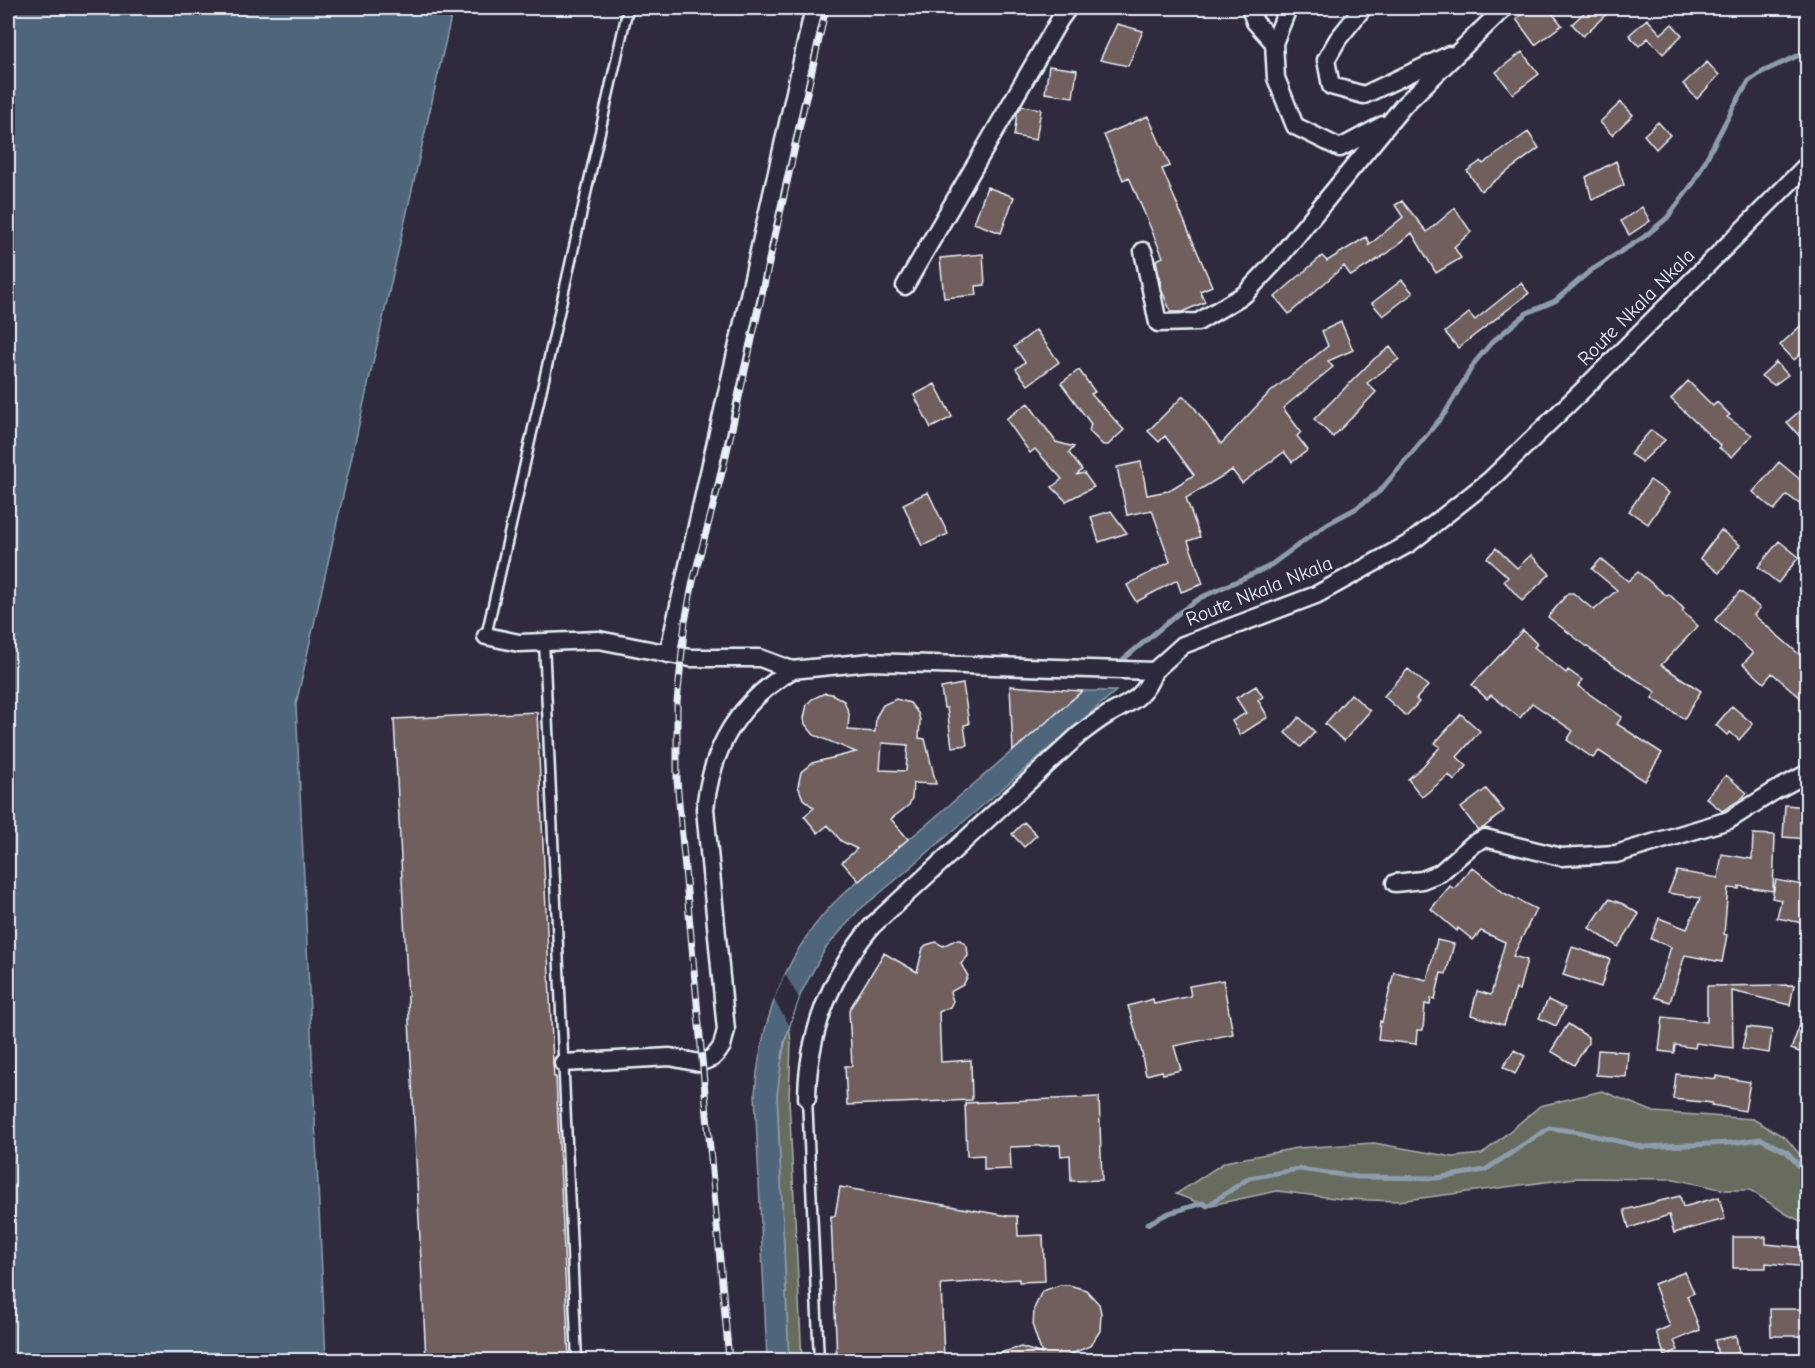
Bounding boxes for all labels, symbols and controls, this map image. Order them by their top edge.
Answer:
street label: Route Nkala Nkala [1573,244,1699,370]
street label: Route Nkala Nkala [1182,551,1336,631]

